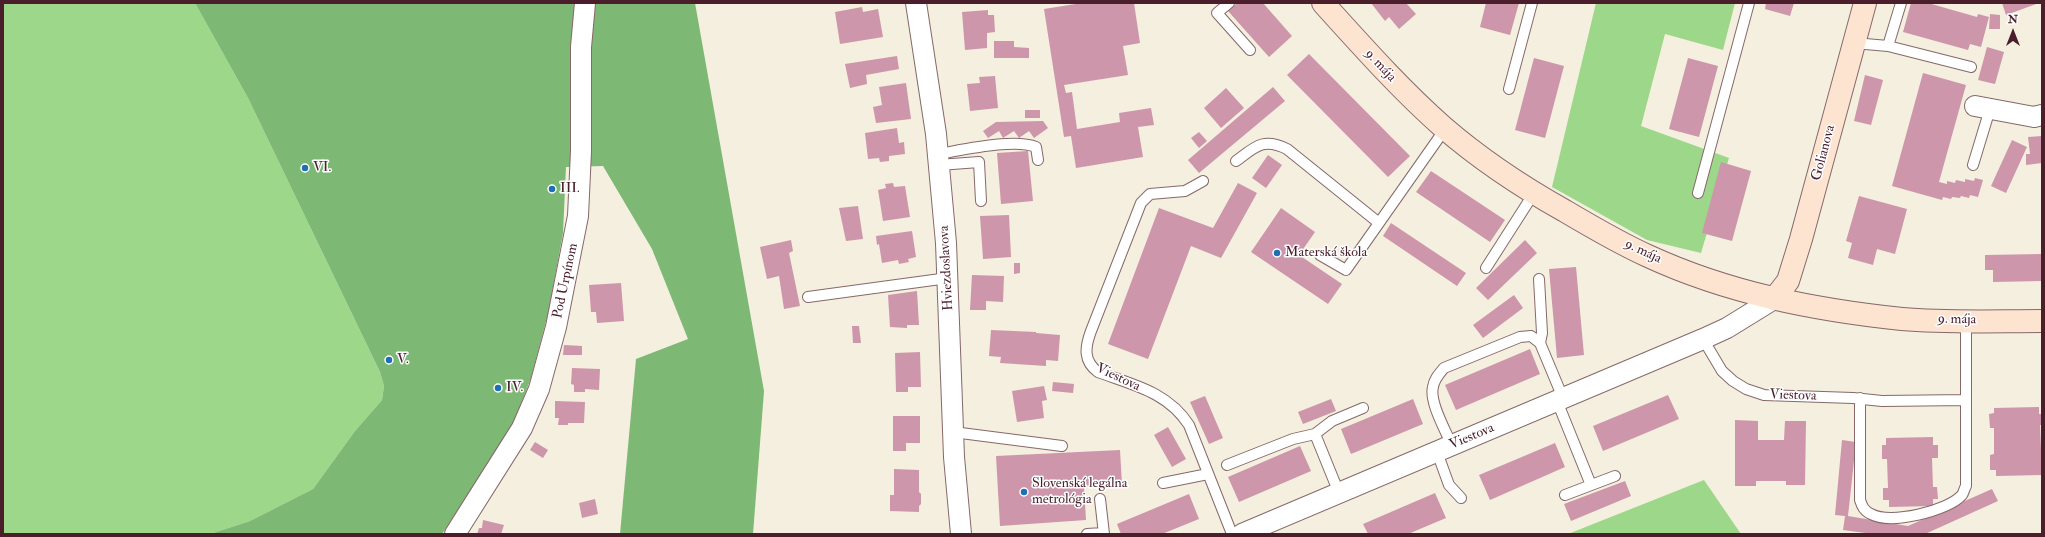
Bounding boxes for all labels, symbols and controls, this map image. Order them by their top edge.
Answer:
north arrow [1993,12,2033,52]
text: N [2008,13,2018,26]
street label: 9. mája [1361,46,1399,86]
street label: Golianova [1809,123,1839,183]
place label: VI. [313,160,331,176]
marker: VI. [300,163,310,173]
place label: III. [560,181,580,197]
marker: III. [547,184,557,194]
street label: Hviezdoslavova [936,225,958,311]
street label: 9. mája [1622,236,1664,268]
street label: Pod Urpínom [550,242,582,320]
place label: Materská škola [1285,245,1367,261]
marker: Materská škola [1272,248,1282,258]
street label: 9. mája [1938,311,1976,329]
place label: V. [397,352,409,368]
marker: V. [384,355,394,365]
street label: Viestova [1093,360,1143,396]
place label: IV. [506,380,523,396]
marker: IV. [493,383,503,393]
street label: Viestova [1769,387,1817,405]
street label: Viestova [1447,420,1497,454]
place label: Slovenská legálna metrológia [1032,476,1128,508]
marker: Slovenská legálna metrológia [1019,487,1029,497]

